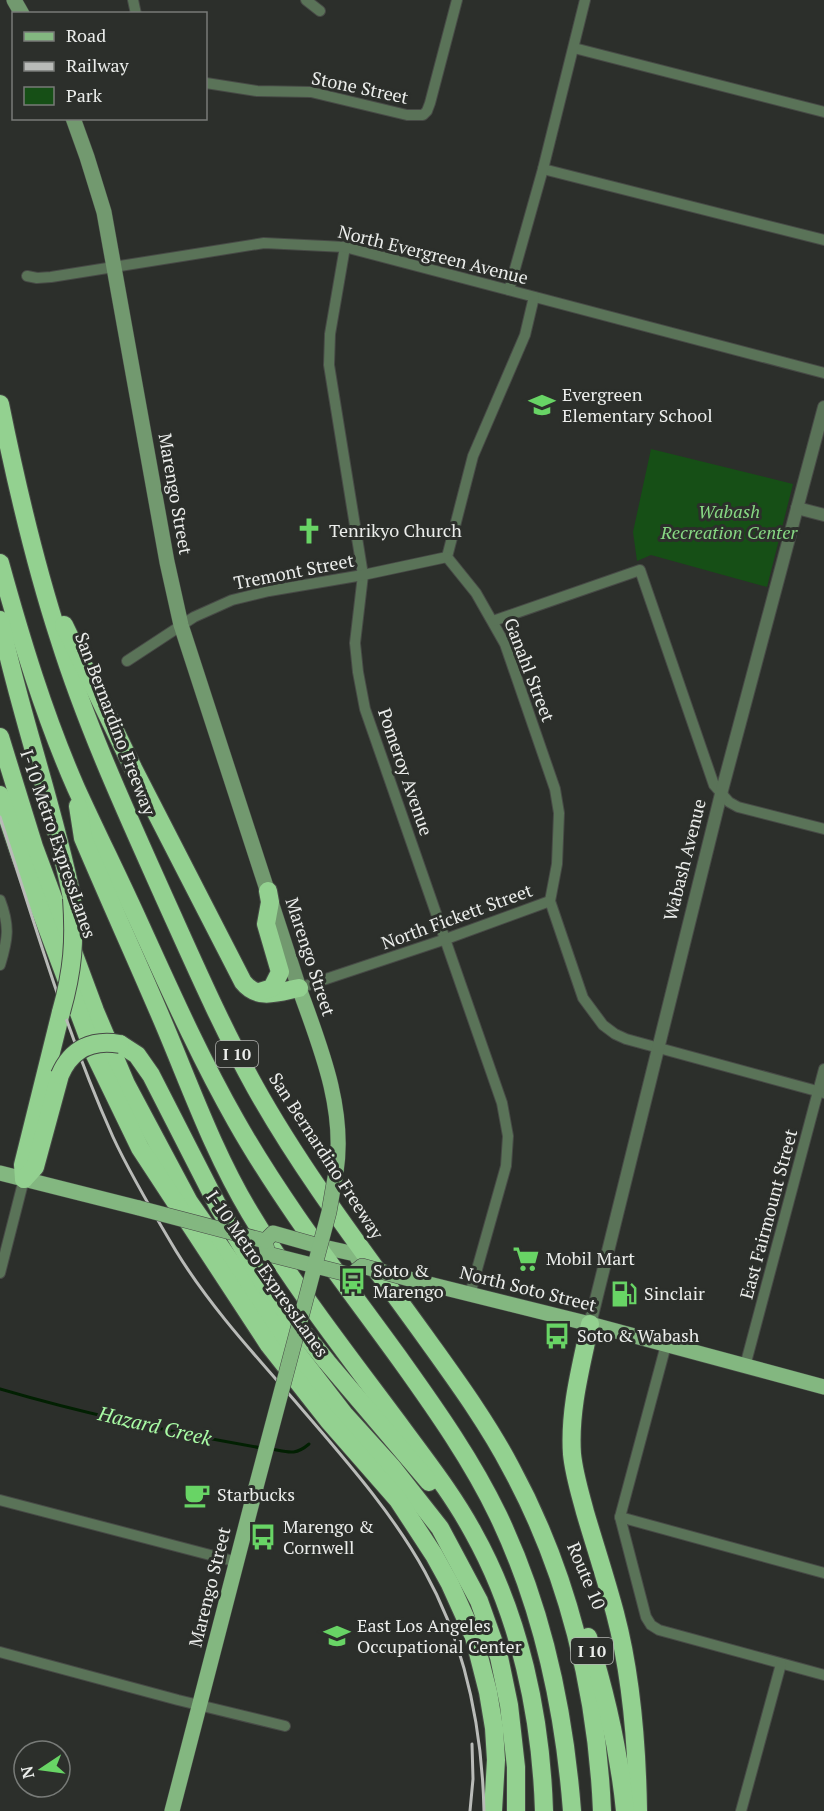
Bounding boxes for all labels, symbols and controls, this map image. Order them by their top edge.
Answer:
legend [12,12,207,120]
text: Road [66,23,106,47]
text: Railway [66,53,130,77]
street label: Stone Street [310,65,411,109]
text: Park [66,83,103,107]
street label: North Evergreen Avenue [336,219,531,289]
place label: Evergreen Elementary School [562,382,713,427]
school or university icon: Evergreen Elementary School [527,390,557,420]
street label: Marengo Street [153,431,199,557]
park label: Wabash Recreation Center [660,499,798,544]
church icon: Tenrikyo Church [294,516,324,546]
place label: Tenrikyo Church [329,518,462,542]
street label: Tremont Street [232,548,356,594]
street label: Ganahl Street [499,614,561,725]
street label: San Bernardino Freeway [70,629,162,819]
street label: Pomeroy Avenue [373,705,439,839]
street label: I-10 Metro ExpressLanes [15,746,103,941]
street label: Wabash Avenue [657,796,711,923]
street label: North Fickett Street [378,877,536,955]
street label: Marengo Street [281,894,341,1019]
road number: I 10 [216,1041,258,1067]
street label: San Bernardino Freeway [264,1068,390,1244]
street label: East Fairmount Street [734,1126,802,1301]
street label: I-10 Metro ExpressLanes [201,1185,334,1361]
supermarket icon: Mobil Mart [511,1244,541,1274]
place label: Mobil Mart [546,1246,635,1270]
place label: Soto & Marengo [373,1258,444,1303]
street label: North Soto Street [457,1259,599,1317]
bus stop icon: Soto & Marengo [338,1266,368,1296]
fuel station icon: Sinclair [609,1279,639,1309]
place label: Sinclair [644,1281,705,1305]
bus stop icon: Soto & Wabash [542,1321,572,1351]
place label: Soto & Wabash [577,1323,700,1347]
water label: Hazard Creek [95,1399,215,1452]
cafe icon: Starbucks [182,1480,212,1510]
place label: Starbucks [217,1482,295,1506]
place label: Marengo & Cornwell [283,1514,374,1559]
bus stop icon: Marengo & Cornwell [248,1522,278,1552]
street label: Marengo Street [182,1524,236,1649]
street label: Route 10 [562,1538,612,1613]
place label: East Los Angeles Occupational Center [357,1613,522,1658]
school or university icon: East Los Angeles Occupational Center [322,1621,352,1651]
road number: I 10 [571,1638,613,1664]
north arrow [12,1739,72,1799]
text: N [15,1764,39,1781]

